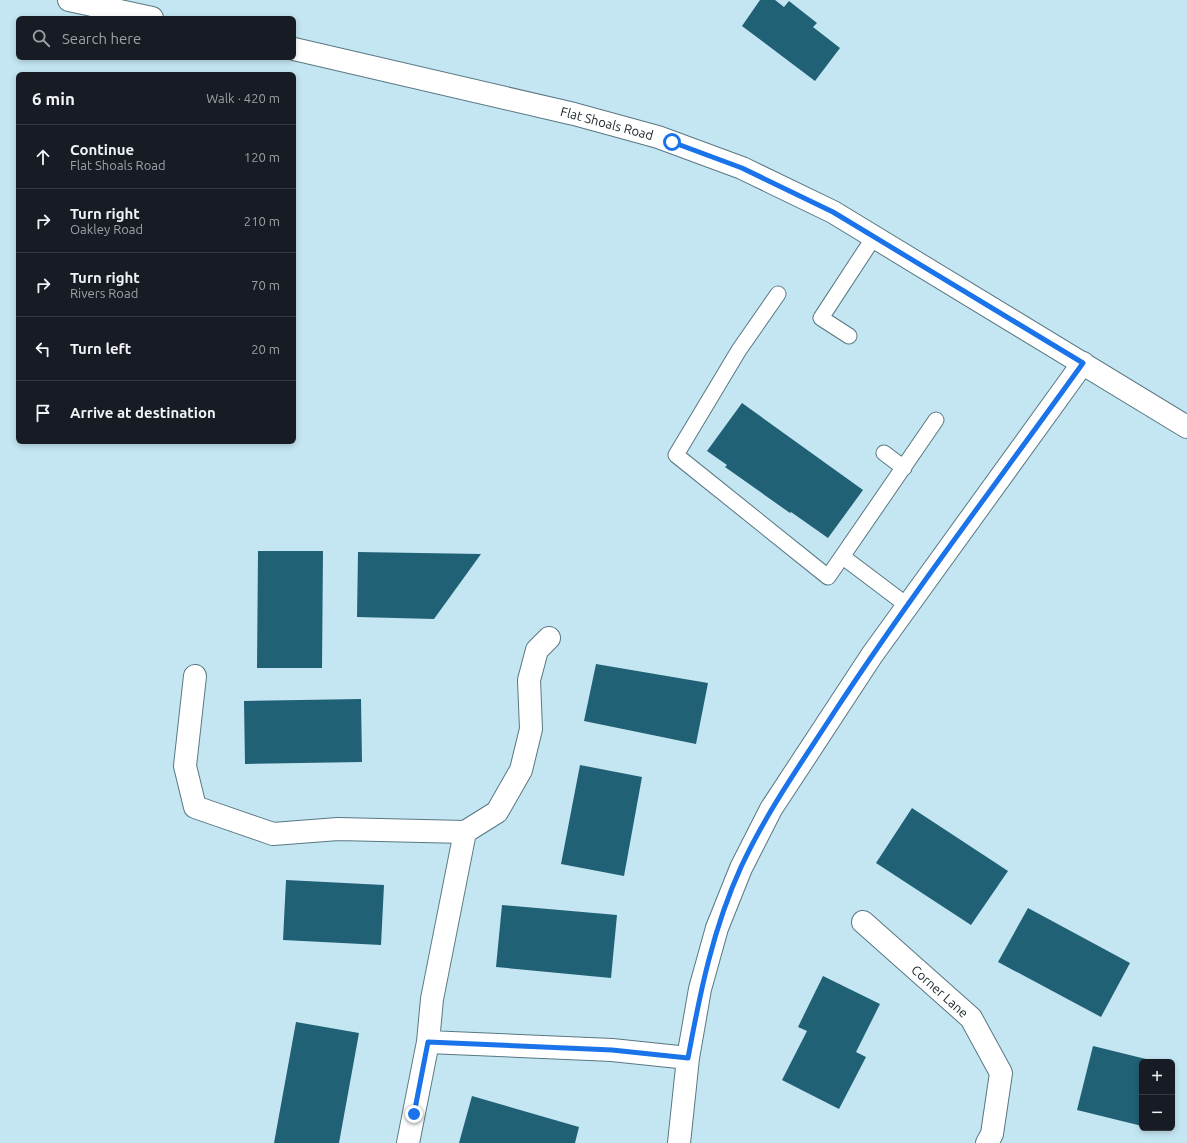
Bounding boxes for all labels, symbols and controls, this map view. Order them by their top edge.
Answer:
search box [16,16,296,60]
icon: search [30,27,52,49]
text: Search here [62,30,141,47]
text: 6 min [32,89,75,108]
text: Walk · 420 m [206,91,280,105]
street label: Flat Shoals Road [559,104,655,142]
route start [663,133,681,151]
text: Continue [70,141,134,158]
icon: ahead [32,146,54,168]
text: 120 m [244,150,280,164]
text: Flat Shoals Road [70,158,166,172]
text: Turn right [70,205,140,222]
icon: right [32,210,54,232]
text: 210 m [244,214,280,228]
text: Oakley Road [70,222,143,236]
text: Turn right [70,269,140,286]
icon: right [32,274,54,296]
text: 70 m [251,278,280,292]
text: Rivers Road [70,286,138,300]
icon: left [32,338,54,360]
text: Turn left [70,340,131,357]
text: 20 m [251,342,280,356]
icon: arrive [32,402,54,424]
text: Arrive at destination [70,404,216,421]
street label: Corner Lane [909,962,971,1020]
map controls [1139,1059,1175,1131]
button: + [1139,1059,1175,1095]
button: − [1139,1095,1175,1131]
route end [405,1105,423,1123]

